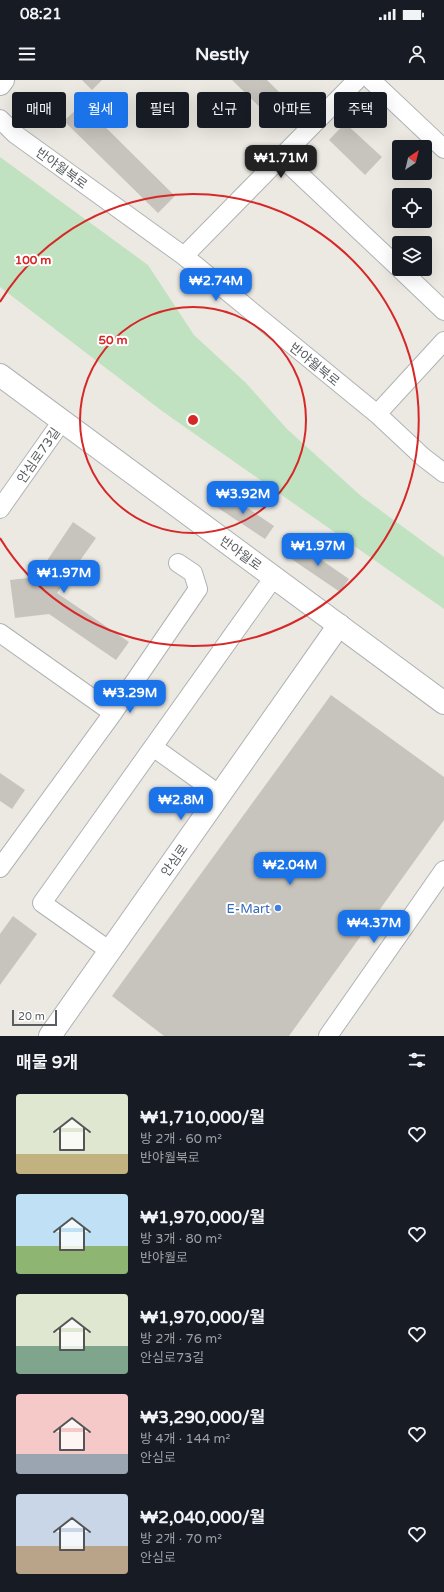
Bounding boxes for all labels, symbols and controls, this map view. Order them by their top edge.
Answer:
text: 08:21 [20,5,62,23]
icon: menu [16,43,38,65]
text: Nestly [195,43,249,65]
icon: person [406,43,428,65]
chip: 매매 [12,92,66,128]
chip: 월세 [74,92,128,128]
chip: 필터 [136,92,189,128]
chip: 신규 [197,92,251,128]
chip: 아파트 [259,92,326,128]
chip: 주택 [334,92,387,128]
north arrow [392,140,432,180]
map controls [392,140,432,276]
street label: 반야월북로 [33,145,90,193]
pin: ₩1.71M [248,145,314,179]
text: ₩1.71M [254,150,308,166]
button: locate [392,188,432,228]
button: layers [392,236,432,276]
text: 100 m [15,253,51,267]
pin: ₩2.74M [183,268,249,302]
text: ₩2.74M [189,273,243,289]
text: 50 m [98,333,128,347]
street label: 반야월북로 [286,340,343,390]
centre of rings [186,413,200,427]
street label: 안심로73길 [14,425,64,486]
pin: ₩3.92M [210,481,276,515]
text: ₩3.92M [216,486,270,502]
street label: 반야월로 [216,533,264,574]
pin: ₩1.97M [285,533,351,567]
text: ₩1.97M [291,538,345,554]
pin: ₩1.97M [31,560,97,594]
text: ₩1.97M [37,565,91,581]
pin: ₩3.29M [97,680,163,714]
text: ₩3.29M [103,685,157,701]
pin: ₩2.8M [153,787,209,821]
text: ₩2.8M [158,792,204,808]
street label: 안심로 [158,841,192,880]
pin: ₩2.04M [257,852,323,886]
text: ₩2.04M [263,857,317,873]
place label: E-Mart [227,901,270,917]
marker: E-Mart [273,903,283,913]
pin: ₩4.37M [341,910,407,944]
text: ₩4.37M [347,915,401,931]
scale bar [12,1008,57,1027]
text: 20 m [18,1010,45,1023]
icon: filters [406,1049,428,1071]
text: 매물 9개 [16,1052,78,1073]
text: ₩1,710,000/월 [140,1107,265,1128]
icon: home [48,1110,96,1158]
icon: heart [406,1123,428,1145]
text: 방 2개 · 60 m² [140,1131,222,1147]
text: 반야월북로 [140,1150,200,1166]
text: ₩1,970,000/월 [140,1207,265,1228]
icon: home [48,1210,96,1258]
icon: heart [406,1223,428,1245]
text: 방 3개 · 80 m² [140,1231,222,1247]
text: 반야월로 [140,1250,188,1266]
text: ₩1,970,000/월 [140,1307,265,1328]
icon: home [48,1310,96,1358]
icon: heart [406,1323,428,1345]
text: 방 2개 · 76 m² [140,1331,222,1347]
text: 안심로73길 [140,1350,204,1366]
text: ₩3,290,000/월 [140,1407,265,1428]
icon: home [48,1410,96,1458]
icon: heart [406,1423,428,1445]
text: 방 4개 · 144 m² [140,1431,230,1447]
text: 안심로 [140,1450,176,1466]
text: ₩2,040,000/월 [140,1507,265,1528]
icon: home [48,1510,96,1558]
icon: heart [406,1523,428,1545]
text: 방 2개 · 70 m² [140,1531,222,1547]
text: 안심로 [140,1550,176,1566]

